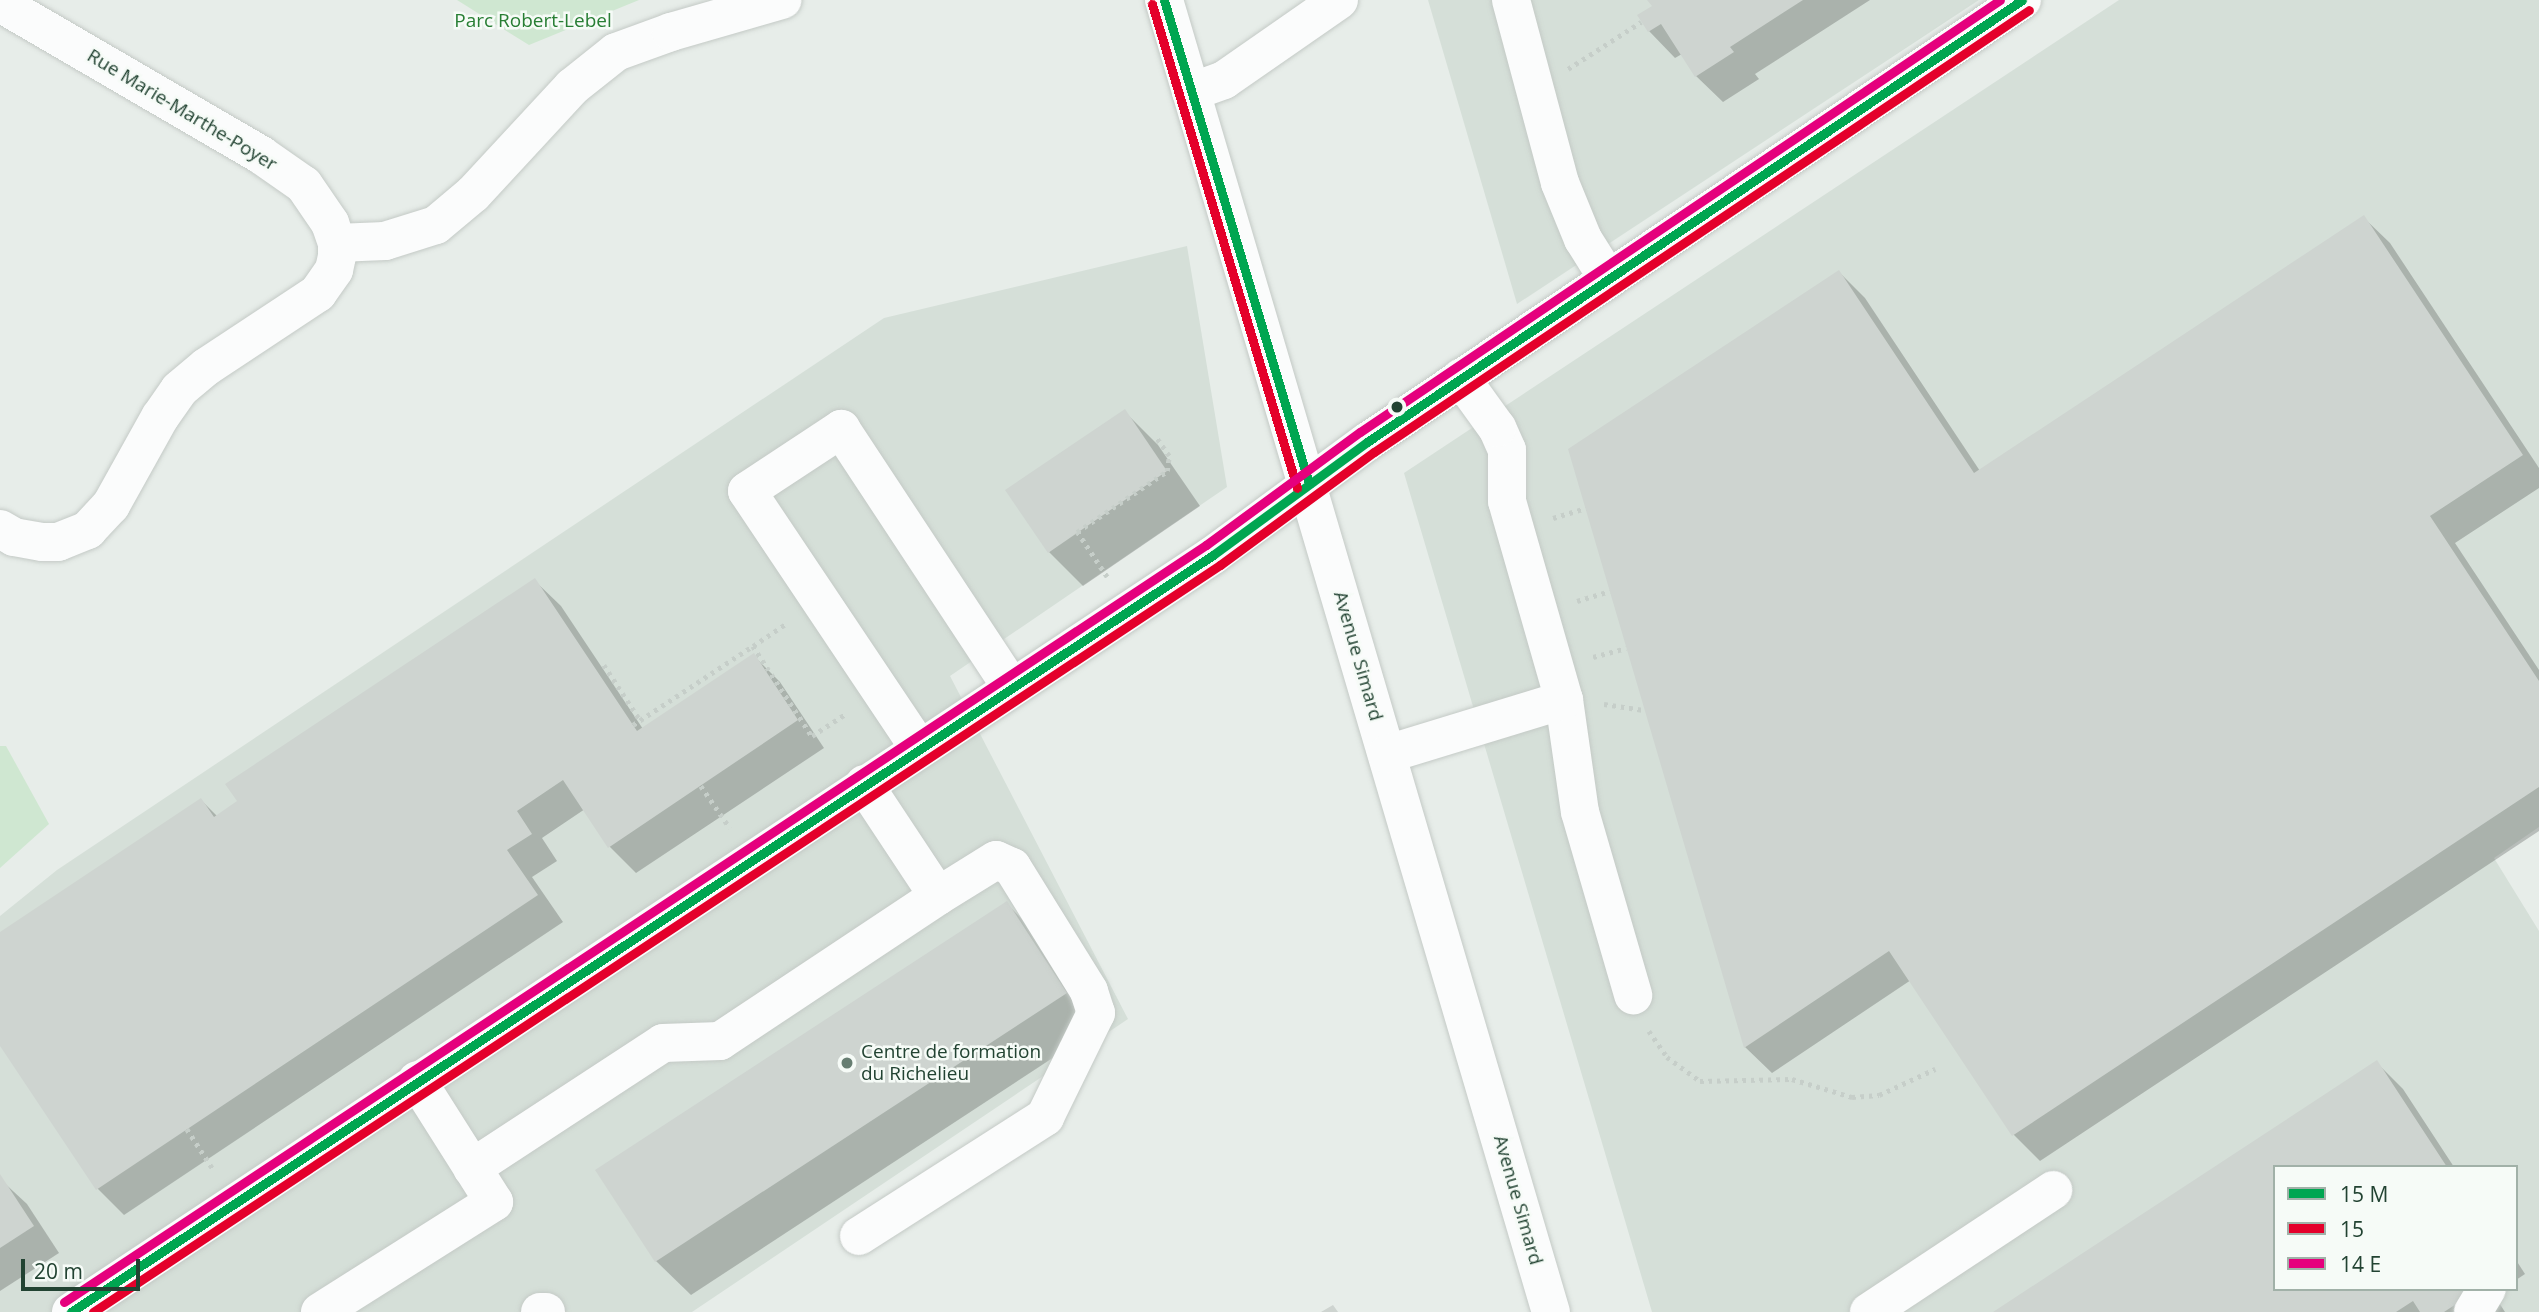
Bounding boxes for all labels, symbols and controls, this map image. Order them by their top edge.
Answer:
park label: Parc Robert-Lebel [454,10,612,32]
street label: Rue Marie-Marthe-Poyer [83,44,281,176]
unlabelled marker [1390,400,1404,414]
street label: Avenue Simard [1329,589,1387,723]
place label: Centre de formation du Richelieu [861,1041,1041,1085]
marker: Centre de formation du Richelieu [839,1055,855,1071]
street label: Avenue Simard [1489,1133,1547,1267]
legend [2273,1165,2518,1291]
text: 15 M [2340,1180,2388,1208]
text: 15 [2340,1215,2364,1243]
scale bar [24,1246,144,1290]
text: 14 E [2340,1250,2381,1278]
text: 20 m [34,1257,83,1285]

